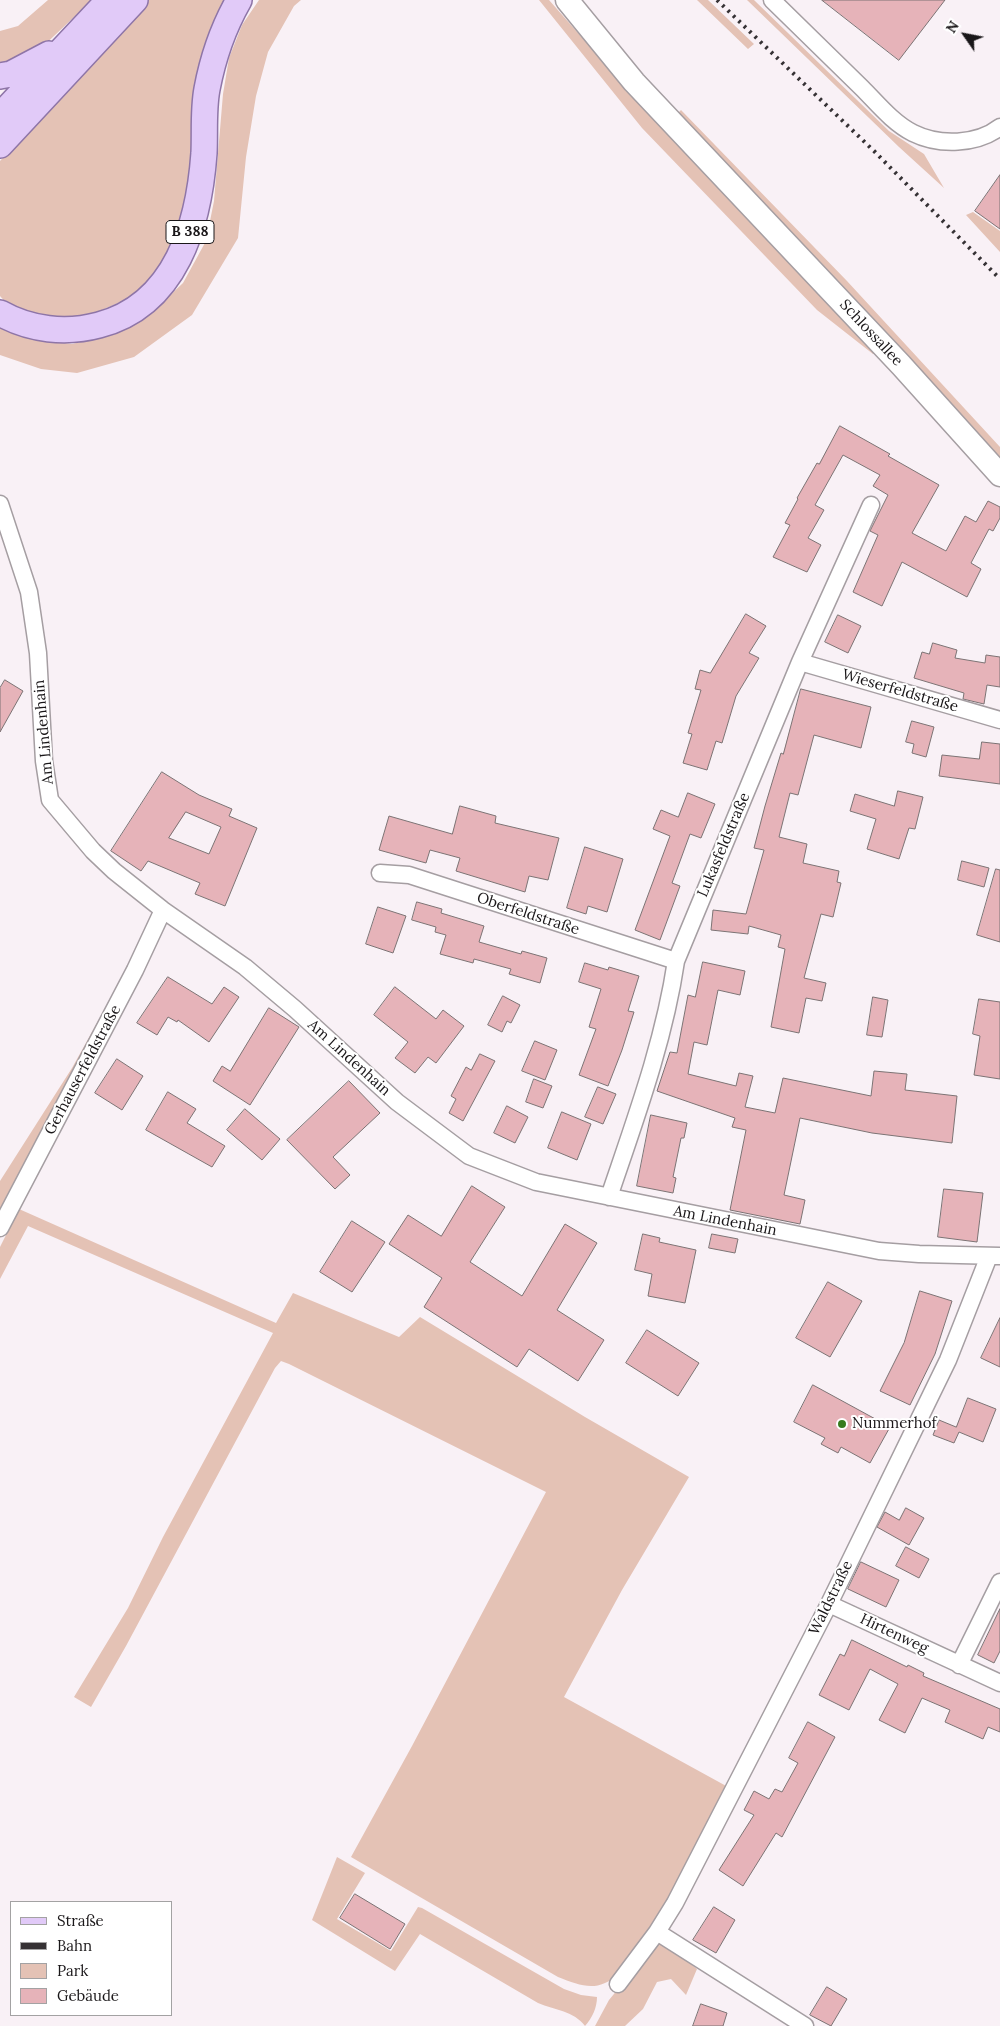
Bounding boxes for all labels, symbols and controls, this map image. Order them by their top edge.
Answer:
north arrow [940,10,990,60]
text: N [942,17,963,36]
road number: B 388 [166,220,214,243]
street label: Schlossallee [836,296,906,370]
street label: Wieserfeldstraße [840,666,960,716]
street label: Am Lindenhain [30,679,58,785]
street label: Lukasfeldstraße [694,790,754,900]
street label: Oberfeldstraße [474,889,582,939]
street label: Gerhauserfeldstraße [41,1002,125,1138]
street label: Am Lindenhain [304,1016,394,1100]
street label: Am Lindenhain [672,1202,778,1240]
place label: Nummerhof [852,1415,937,1433]
marker: Nummerhof [836,1418,848,1430]
street label: Waldstraße [805,1558,857,1638]
street label: Hirtenweg [857,1610,931,1658]
legend [10,1901,172,2016]
text: Straße [57,1911,104,1930]
text: Bahn [57,1936,92,1955]
text: Park [57,1961,88,1980]
text: Gebäude [57,1986,119,2005]

